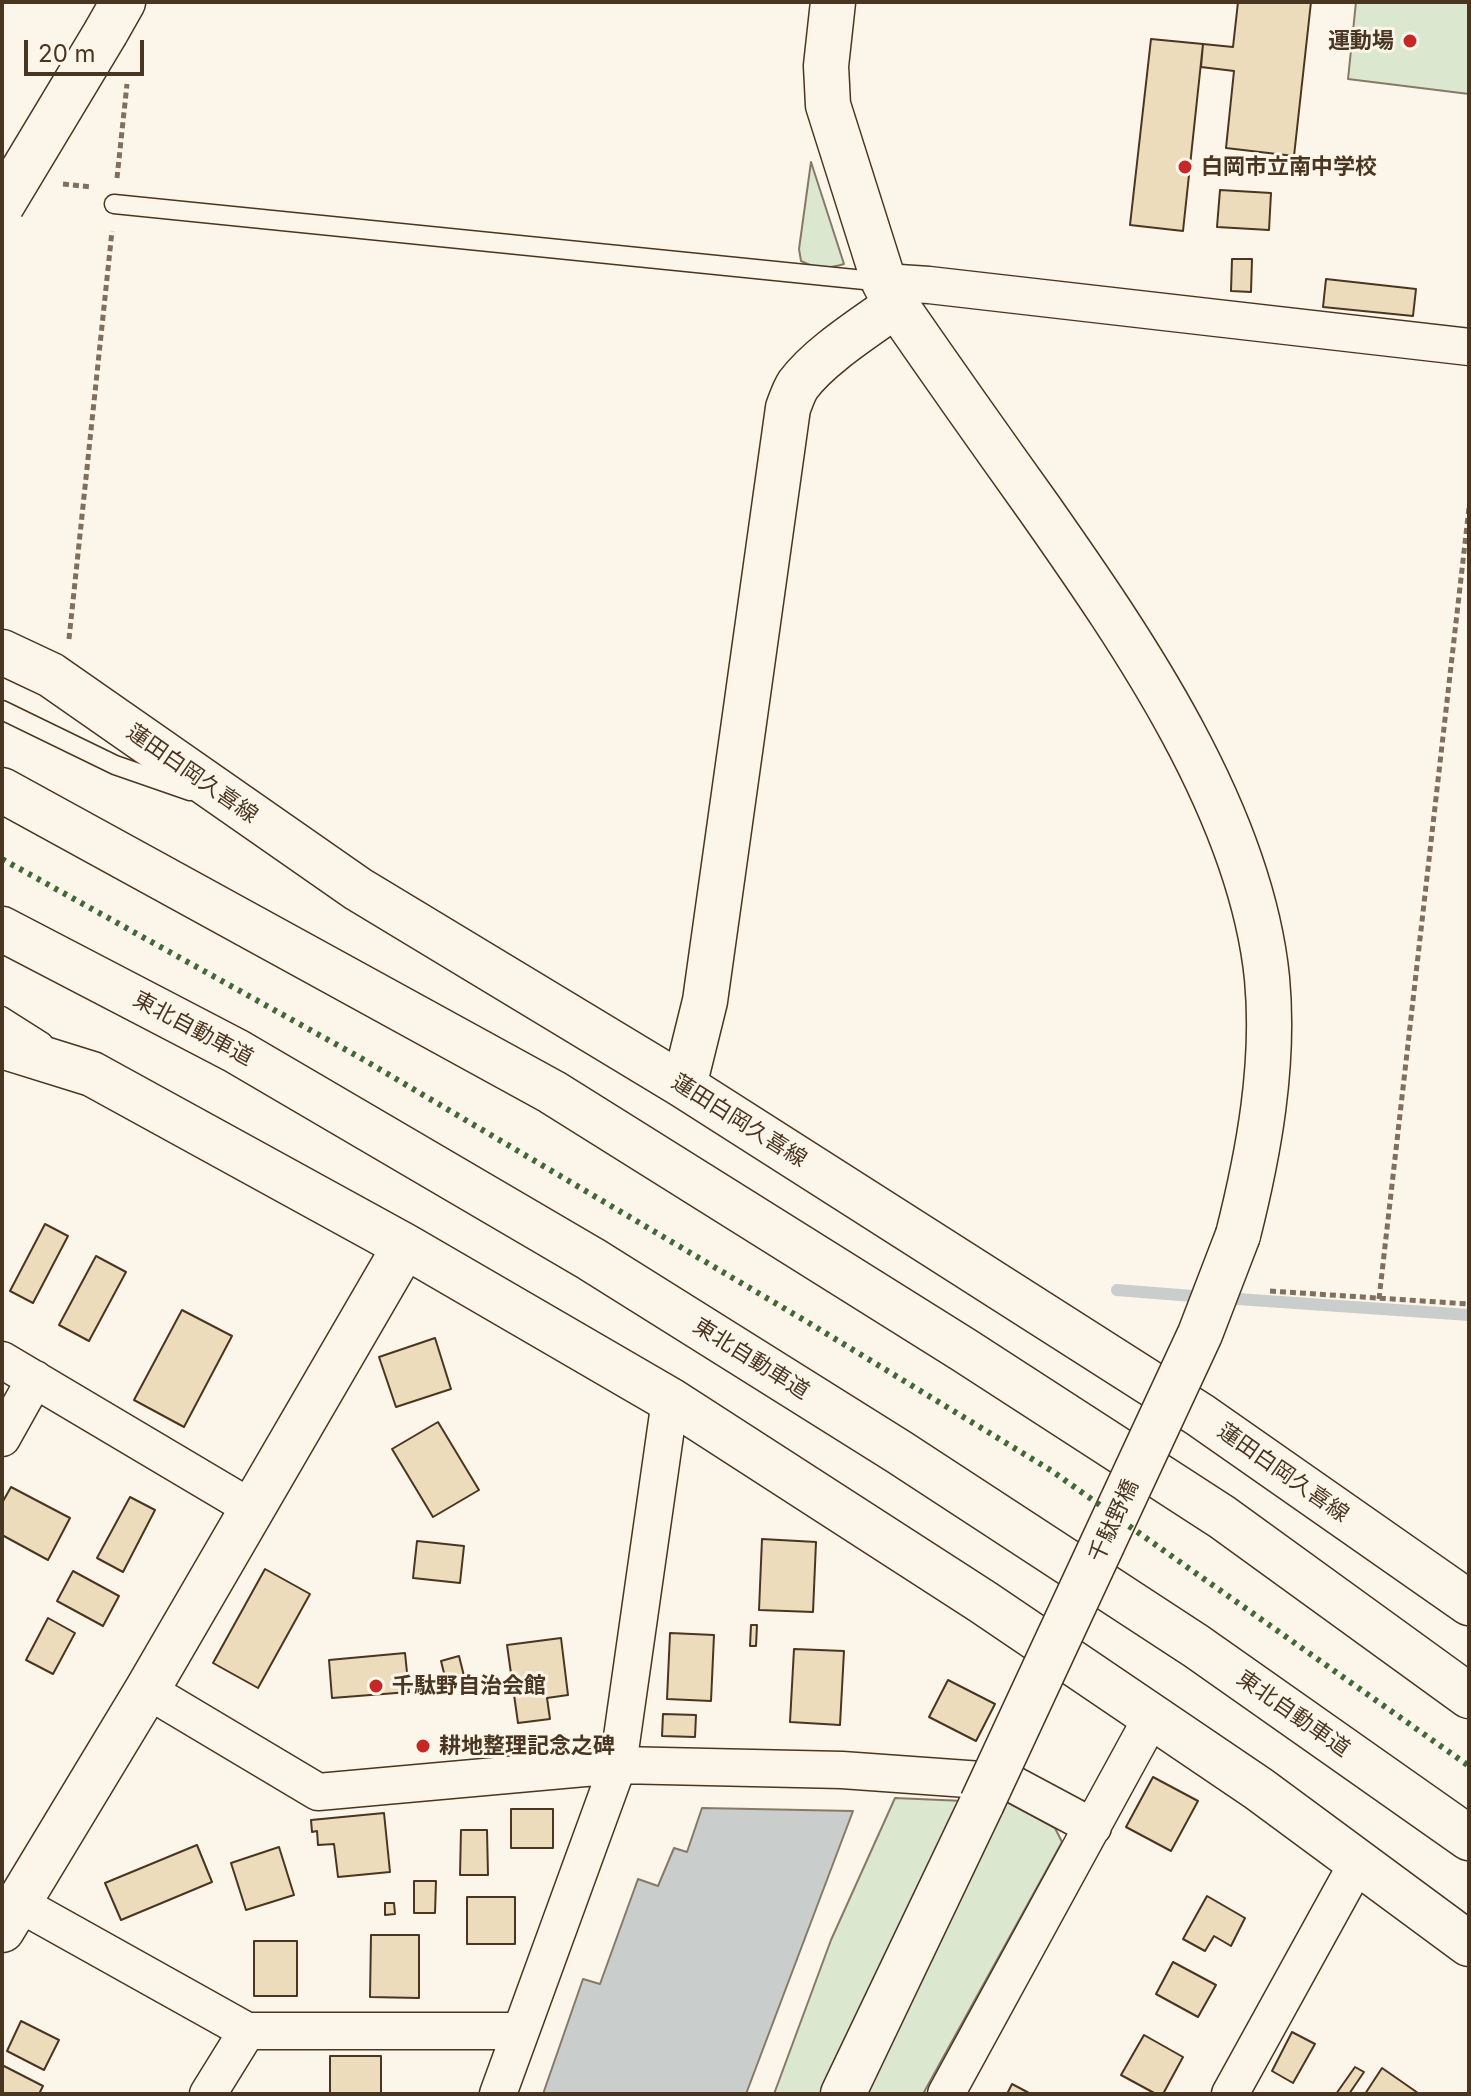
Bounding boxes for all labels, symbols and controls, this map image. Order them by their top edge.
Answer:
scale bar [28,24,148,74]
place label: 運動場 [1328,28,1394,54]
marker: 運動場 [1401,32,1419,50]
text: 20 m [38,39,96,68]
place label: 白岡市立南中学校 [1201,154,1377,180]
marker: 白岡市立南中学校 [1176,158,1194,176]
street label: 蓮田白岡久喜線 [121,719,263,829]
street label: 東北自動車道 [129,986,257,1072]
street label: 蓮田白岡久喜線 [667,1069,811,1173]
street label: 東北自動車道 [688,1313,814,1405]
street label: 蓮田白岡久喜線 [1212,1418,1354,1528]
street label: 千駄野橋 [1083,1476,1145,1566]
street label: 東北自動車道 [1231,1665,1355,1763]
place label: 千駄野自治会館 [392,1673,546,1699]
marker: 千駄野自治会館 [367,1677,385,1695]
place label: 耕地整理記念之碑 [439,1733,615,1759]
marker: 耕地整理記念之碑 [414,1737,432,1755]

